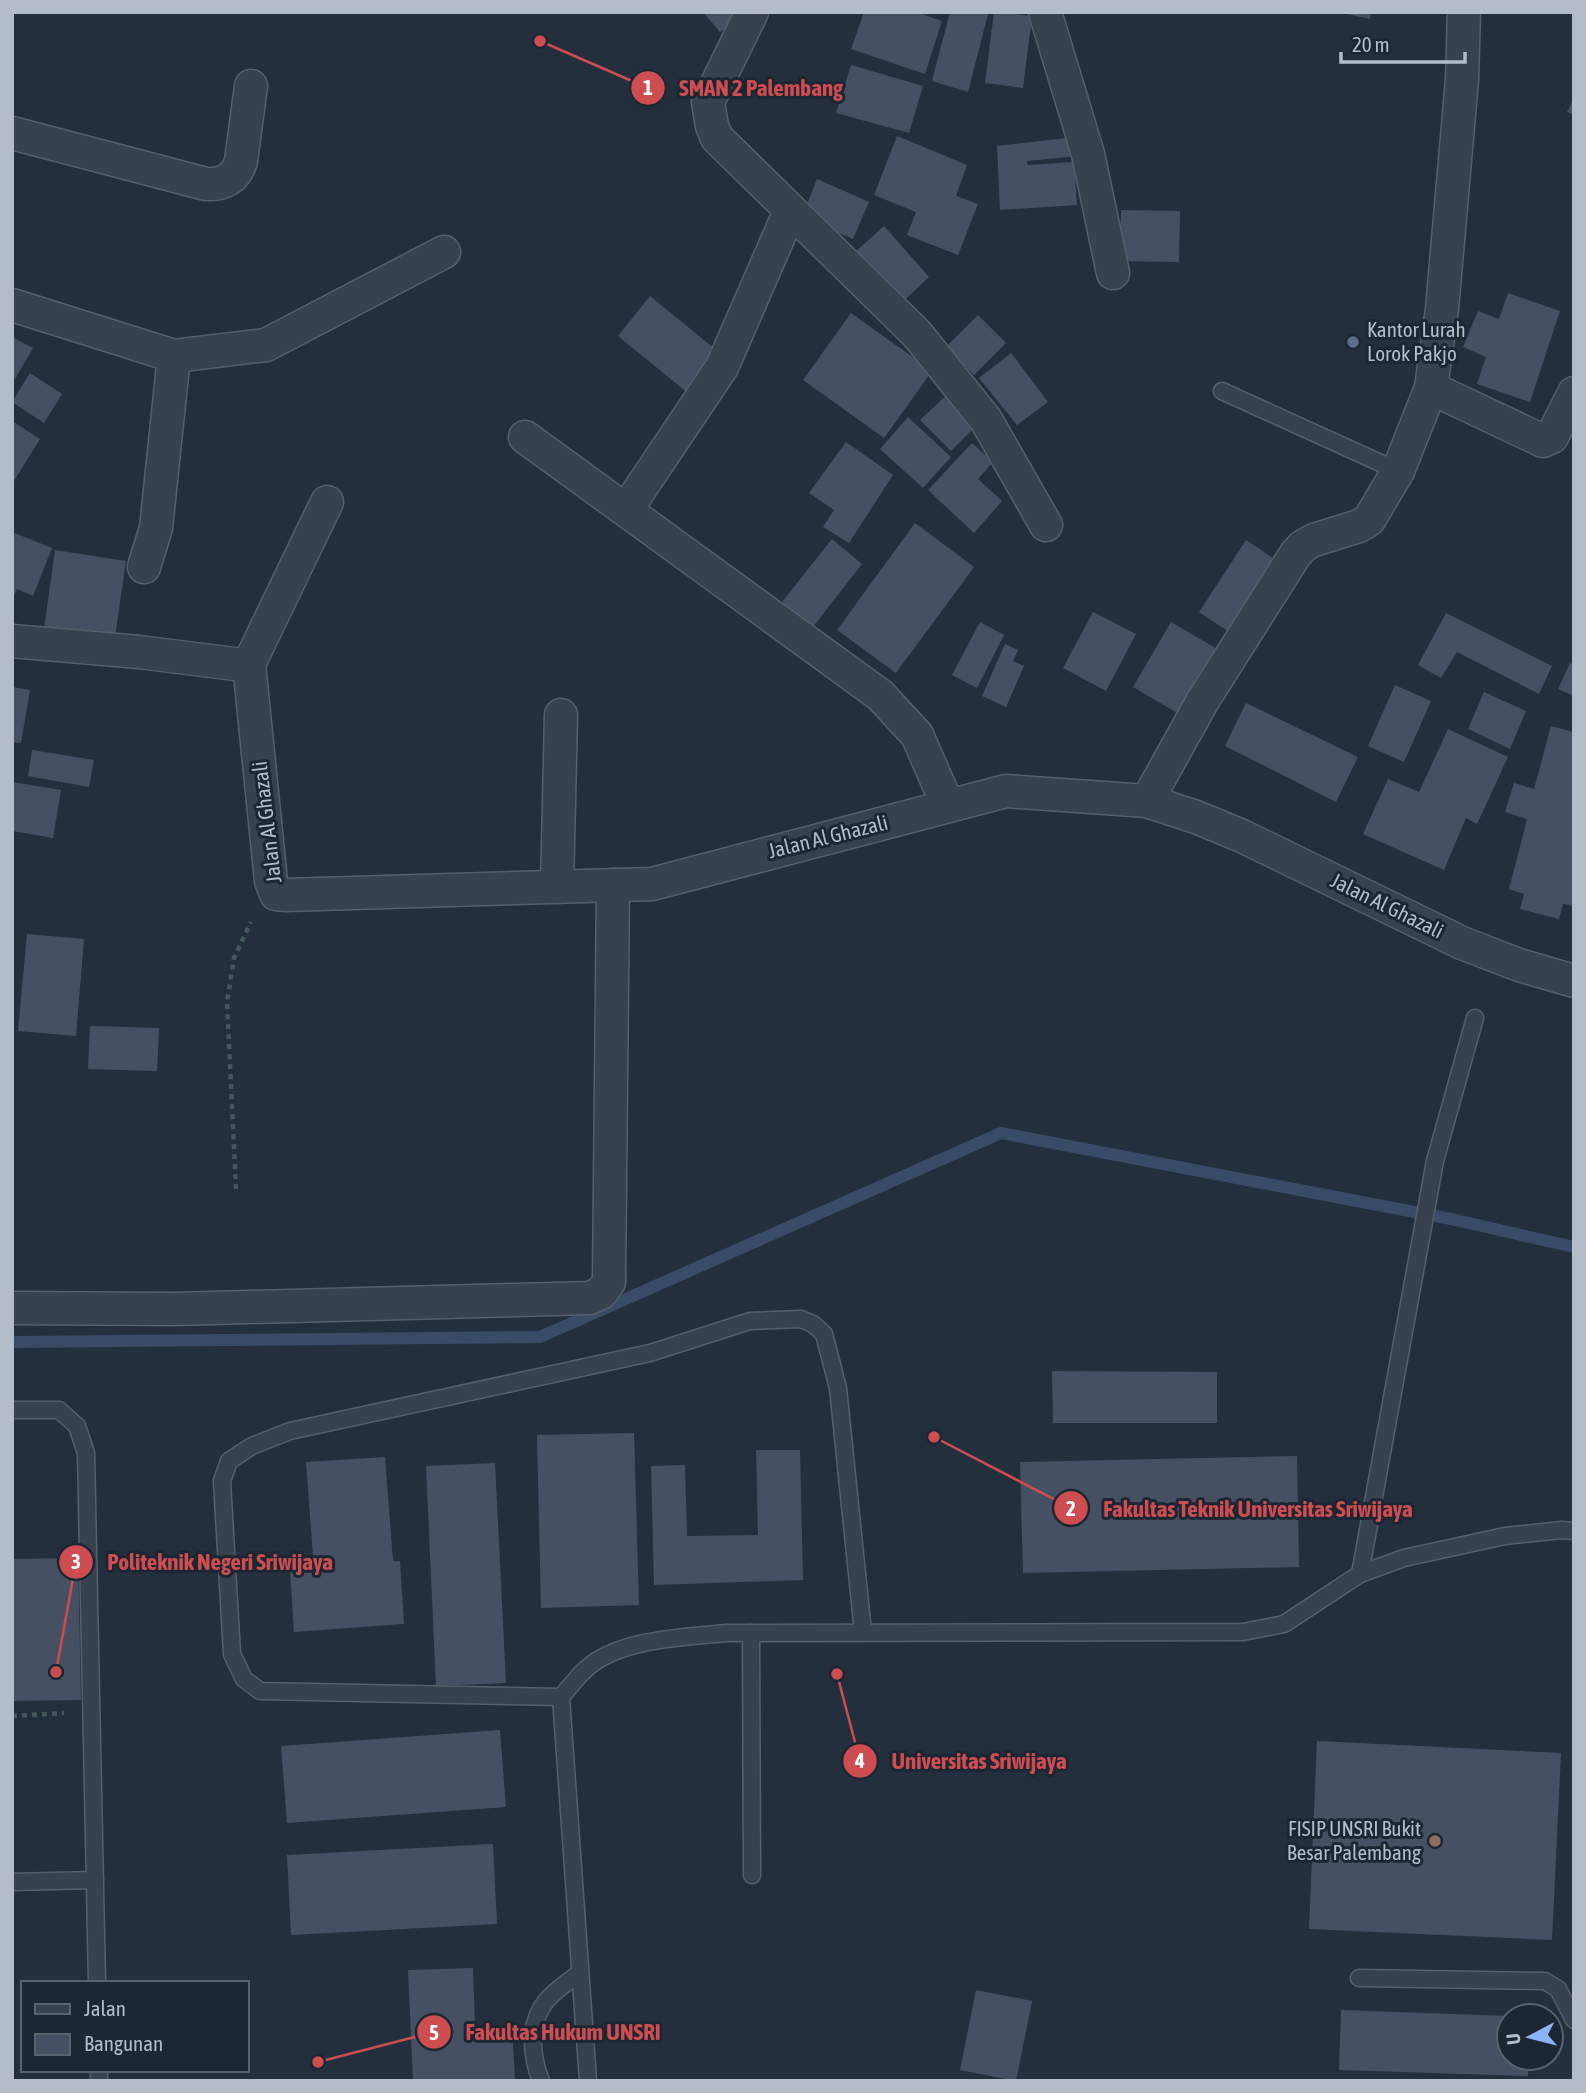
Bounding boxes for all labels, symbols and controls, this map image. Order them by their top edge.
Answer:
scale bar [1341,21,1465,65]
text: 20 m [1352,32,1390,56]
callout: SMAN 2 Palembang [630,66,857,110]
text: 1 [643,75,653,99]
text: SMAN 2 Palembang [679,75,843,101]
place label: Kantor Lurah Lorok Pakjo [1367,317,1466,365]
marker: Kantor Lurah Lorok Pakjo [1345,334,1361,350]
street label: Jalan Al Ghazali [247,760,285,884]
street label: Jalan Al Ghazali [765,810,890,862]
street label: Jalan Al Ghazali [1327,867,1448,943]
callout: Fakultas Teknik Universitas Sriwijaya [1054,1486,1426,1530]
text: 2 [1066,1496,1076,1520]
text: Fakultas Teknik Universitas Sriwijaya [1103,1496,1413,1522]
callout: Politeknik Negeri Sriwijaya [59,1540,347,1584]
text: 3 [71,1549,81,1573]
text: Politeknik Negeri Sriwijaya [107,1549,333,1575]
callout: Universitas Sriwijaya [843,1739,1081,1783]
text: 4 [854,1748,865,1772]
text: Universitas Sriwijaya [891,1748,1067,1774]
place label: FISIP UNSRI Bukit Besar Palembang [1287,1816,1421,1864]
marker: FISIP UNSRI Bukit Besar Palembang [1427,1833,1443,1849]
legend [21,1981,248,2072]
text: Jalan [84,1996,126,2020]
north arrow [1495,2002,1565,2072]
callout: Fakultas Hukum UNSRI [417,2010,675,2054]
text: Fakultas Hukum UNSRI [466,2019,661,2045]
text: 5 [429,2020,439,2044]
text: Bangunan [84,2031,163,2055]
text: U [1502,2032,1525,2046]

